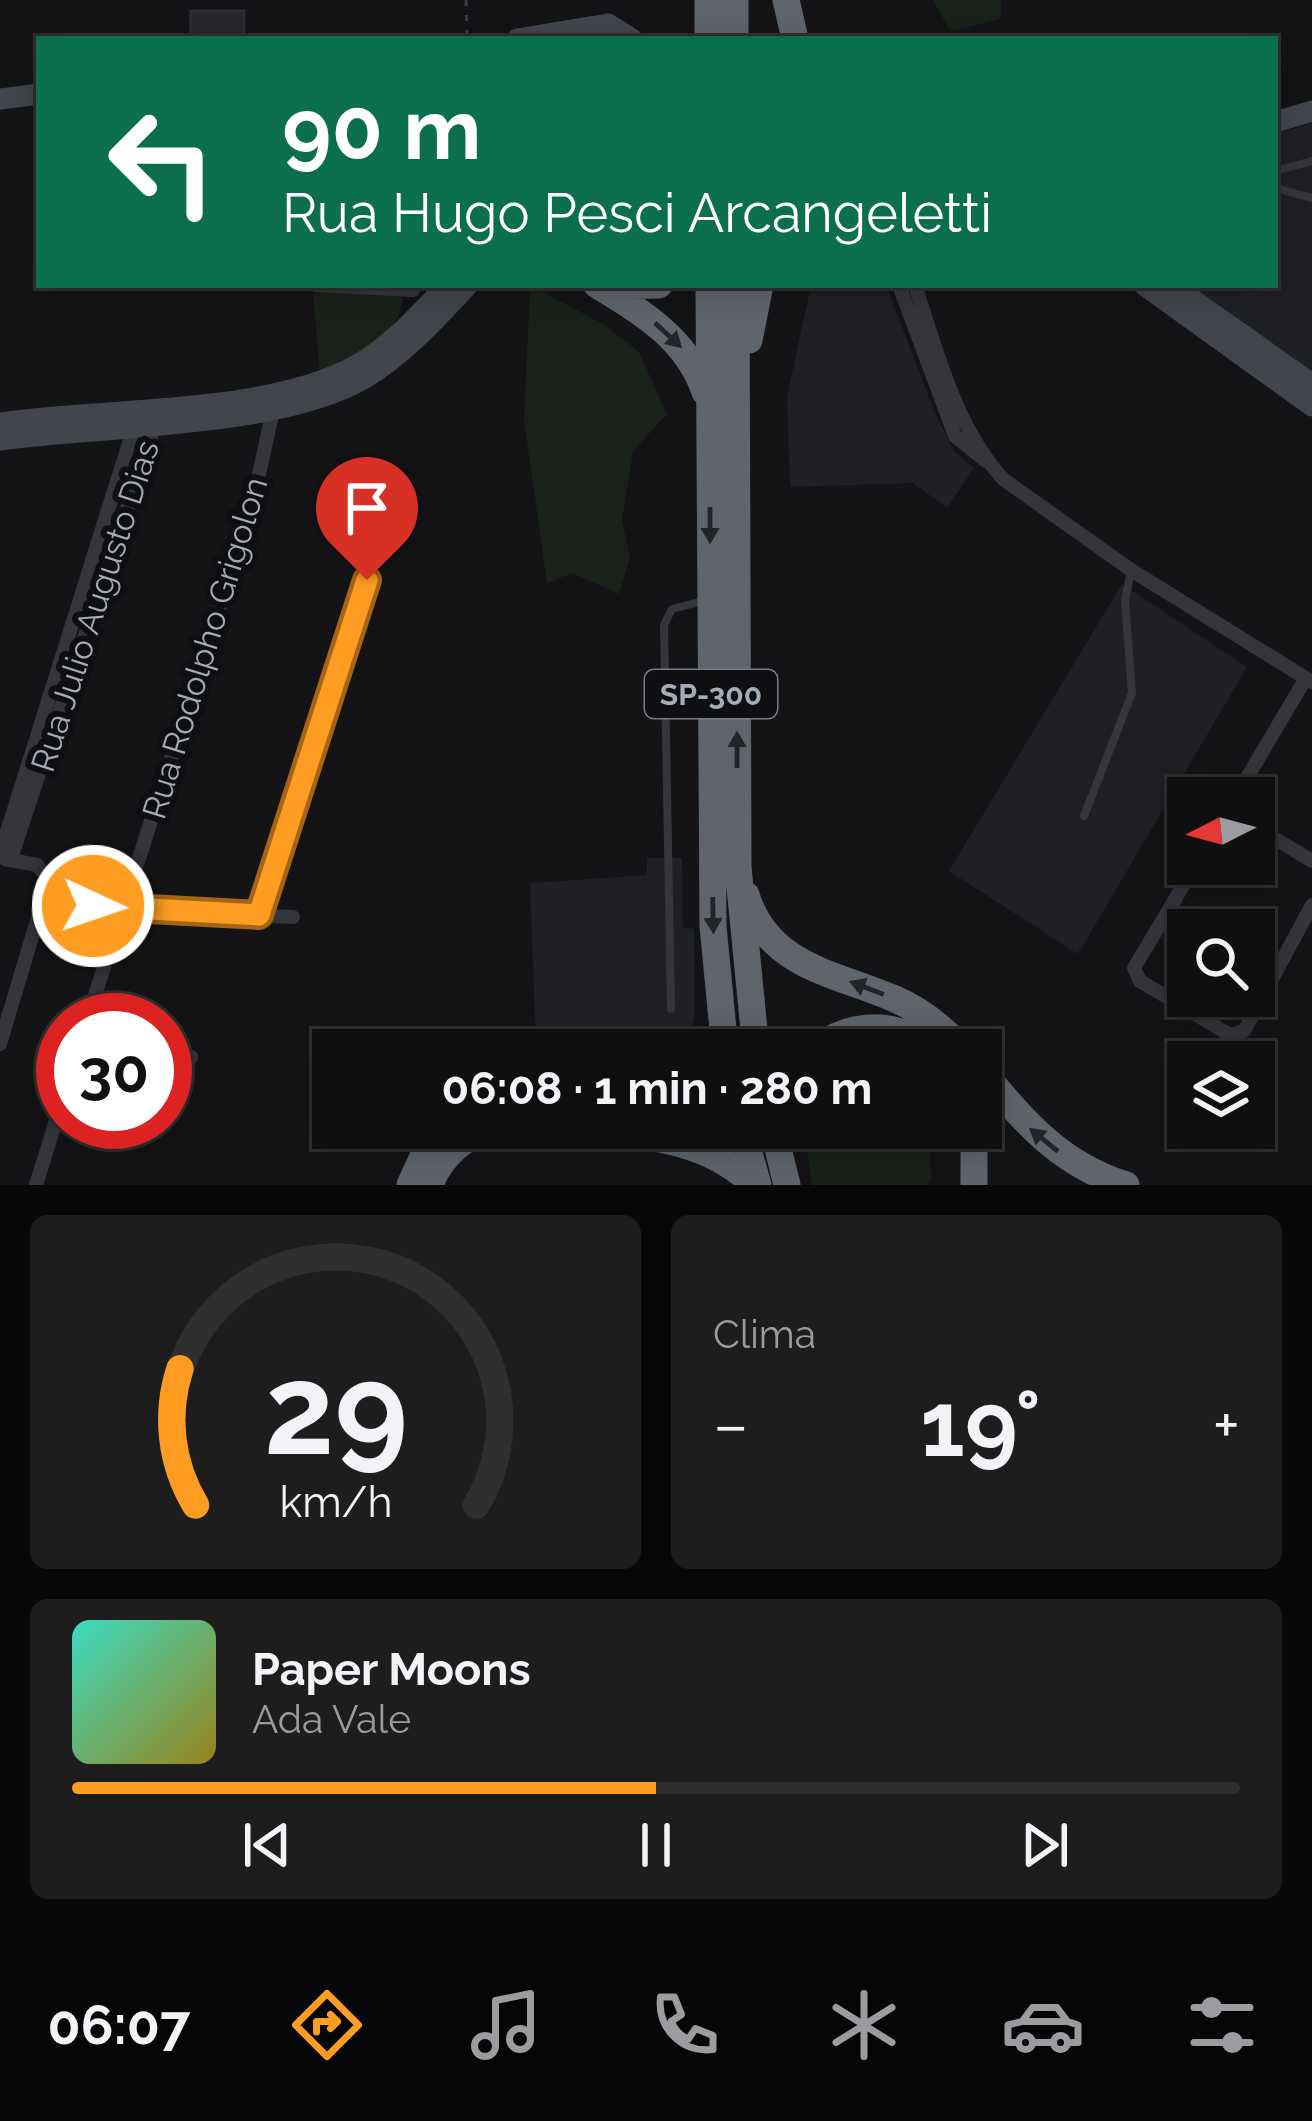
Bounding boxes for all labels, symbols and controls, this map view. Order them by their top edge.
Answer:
text: 90 m [282,80,481,179]
icon: left [84,84,240,240]
text: Rua Hugo Pesci Arcangeletti [282,181,992,245]
one-way arrow [653,321,682,348]
street label: Rua Julio Augusto Dias [23,435,167,777]
pin [316,457,418,580]
street label: Rua Rodolpho Grigolon [134,473,276,823]
icon: arrive [334,475,400,541]
one-way arrow [700,507,720,545]
road number: SP-300 [645,670,777,718]
one-way arrow [727,730,747,768]
north arrow [1167,777,1275,885]
map controls [1167,777,1275,1149]
position arrow [30,843,156,969]
one-way arrow [703,897,722,935]
button: search [1167,909,1275,1017]
one-way arrow [848,978,884,997]
speed limit sign: 30 [36,993,192,1149]
button: layers [1167,1041,1275,1149]
text: 06:08 · 1 min · 280 m [442,1062,872,1115]
one-way arrow [1028,1128,1059,1153]
text: Clima [713,1311,816,1357]
text: 29 [264,1337,407,1483]
text: 19° [920,1371,1041,1477]
text: − [713,1386,749,1463]
text: + [1213,1386,1240,1463]
text: km/h [279,1477,392,1527]
text: Paper Moons [252,1643,531,1696]
text: Ada Vale [252,1696,411,1742]
icon: previous [234,1812,300,1878]
icon: pause [623,1812,689,1878]
icon: next [1012,1812,1078,1878]
icon: directions [285,1983,369,2067]
icon: music [464,1983,548,2067]
icon: phone [643,1983,727,2067]
icon: climate [822,1983,906,2067]
icon: car [1001,1983,1085,2067]
icon: filters [1180,1983,1264,2067]
text: 06:07 [48,1993,190,2057]

